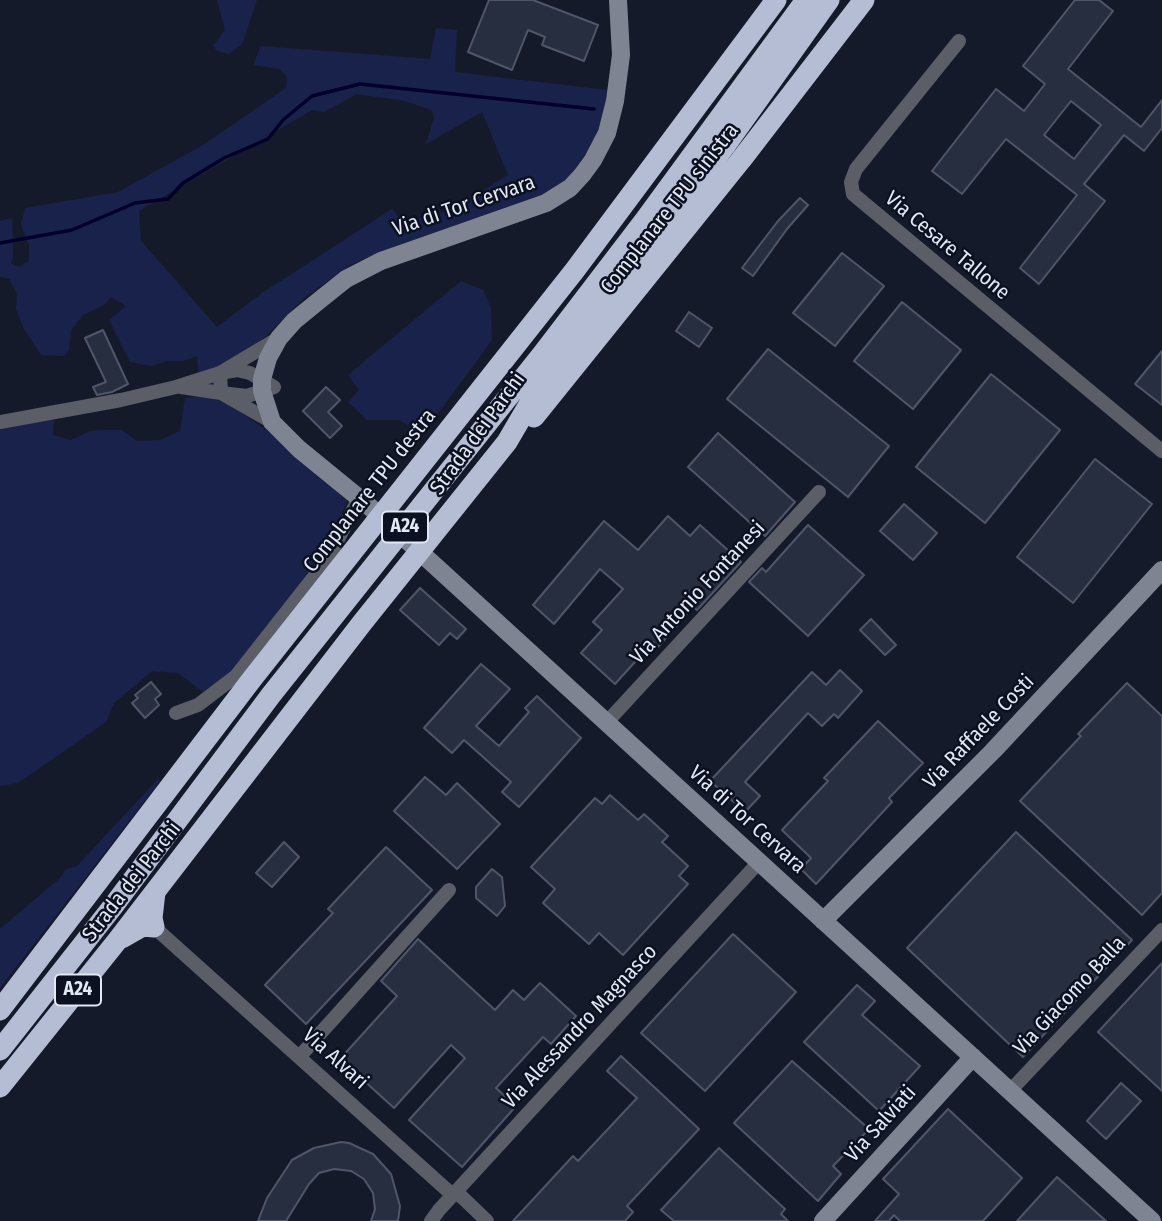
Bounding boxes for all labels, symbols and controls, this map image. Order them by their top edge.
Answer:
street label: Complanare TPU sinistra [596,119,744,299]
street label: Via di Tor Cervara [390,170,538,242]
street label: Via Cesare Tallone [879,186,1015,306]
street label: Strada dei Parchi [425,368,531,500]
street label: Complanare TPU destra [298,404,442,578]
road number: A24 [382,512,428,542]
street label: Via Antonio Fontanesi [625,516,771,670]
street label: Via Raffaele Costi [918,670,1040,794]
street label: Via di Tor Cervara [683,761,811,879]
street label: Strada dei Parchi [77,817,187,947]
street label: Via Giacomo Balla [1008,931,1132,1061]
street label: Via Alessandro Magnasco [497,940,663,1114]
road number: A24 [55,974,101,1006]
street label: Via Alvari [297,1023,373,1095]
street label: Via Salviati [840,1081,922,1167]

